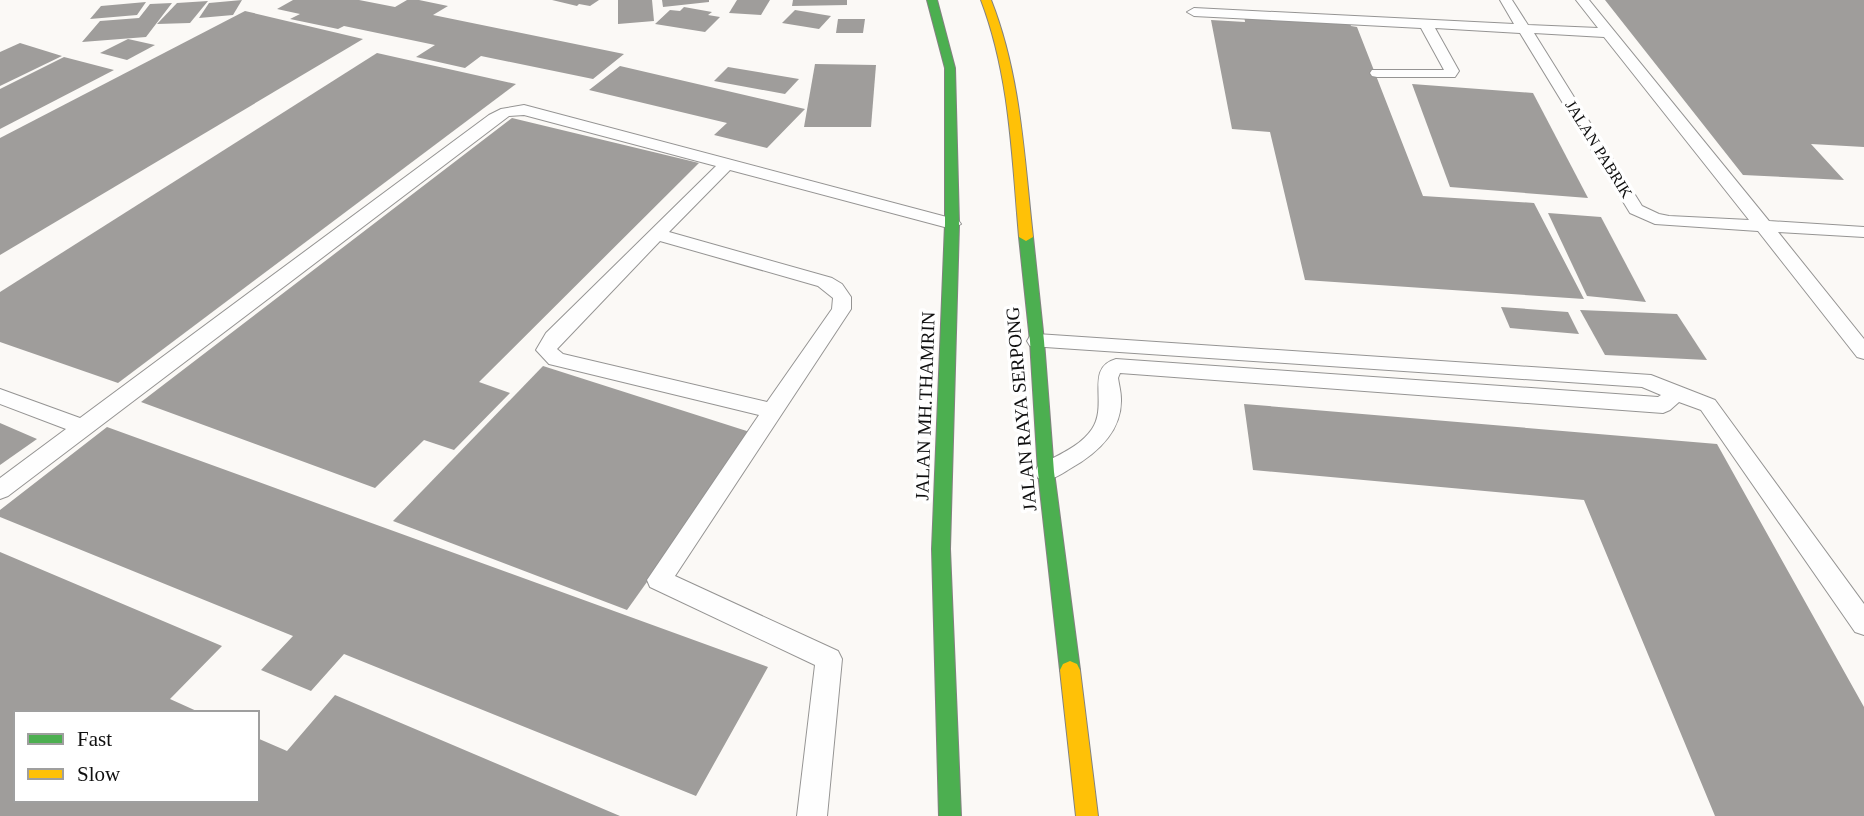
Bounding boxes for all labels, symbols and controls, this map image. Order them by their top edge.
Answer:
street label: JALAN PABRIK [1562,97,1636,201]
street label: JALAN RAYA SERPONG [1002,306,1040,512]
street label: JALAN MH.THAMRIN [911,311,939,501]
legend [14,711,259,802]
text: Fast [77,727,112,751]
text: Slow [77,762,121,786]

